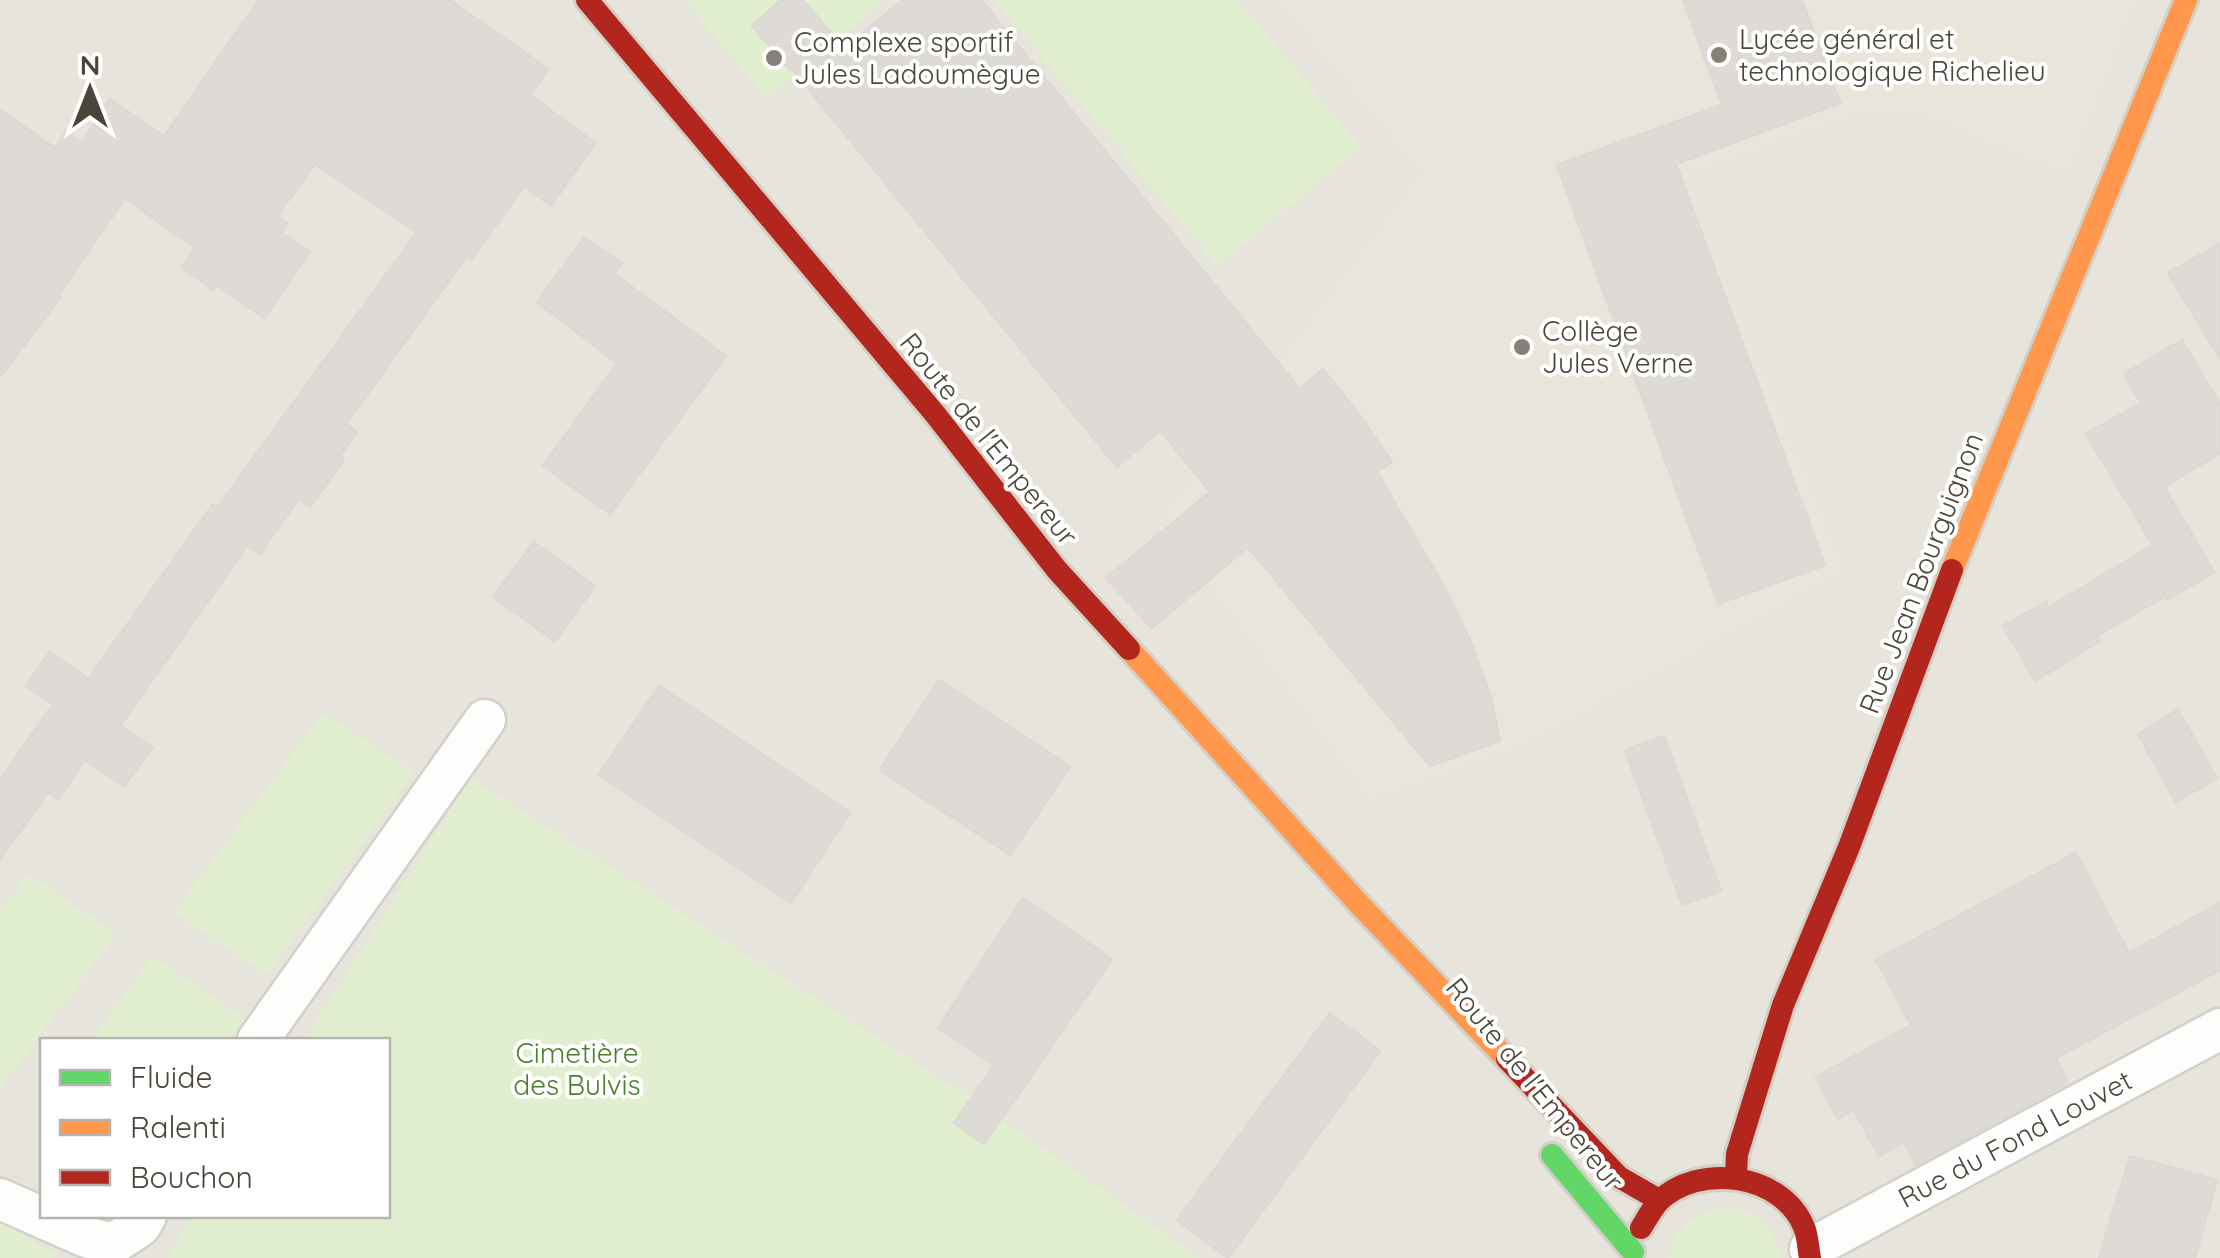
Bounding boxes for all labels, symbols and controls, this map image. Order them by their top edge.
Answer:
place label: Lycée général et technologique Richelieu [1739,21,2046,88]
place label: Complexe sportif Jules Ladoumègue [794,24,1041,91]
north arrow [40,40,140,140]
marker: Lycée général et technologique Richelieu [1708,44,1730,66]
text: N [80,47,100,82]
marker: Complexe sportif Jules Ladoumègue [763,47,785,69]
place label: Collège Jules Verne [1542,313,1693,380]
street label: Route de l'Empereur [893,325,1086,552]
marker: Collège Jules Verne [1511,336,1533,358]
street label: Rue Jean Bourguignon [1851,427,1990,718]
street label: Route de l'Empereur [1439,970,1632,1197]
park label: Cimetière des Bulvis [513,1035,641,1102]
legend [40,1038,390,1218]
text: Fluide [130,1058,212,1096]
street label: Rue du Fond Louvet [1892,1062,2138,1215]
text: Ralenti [130,1108,226,1146]
text: Bouchon [130,1158,253,1196]

